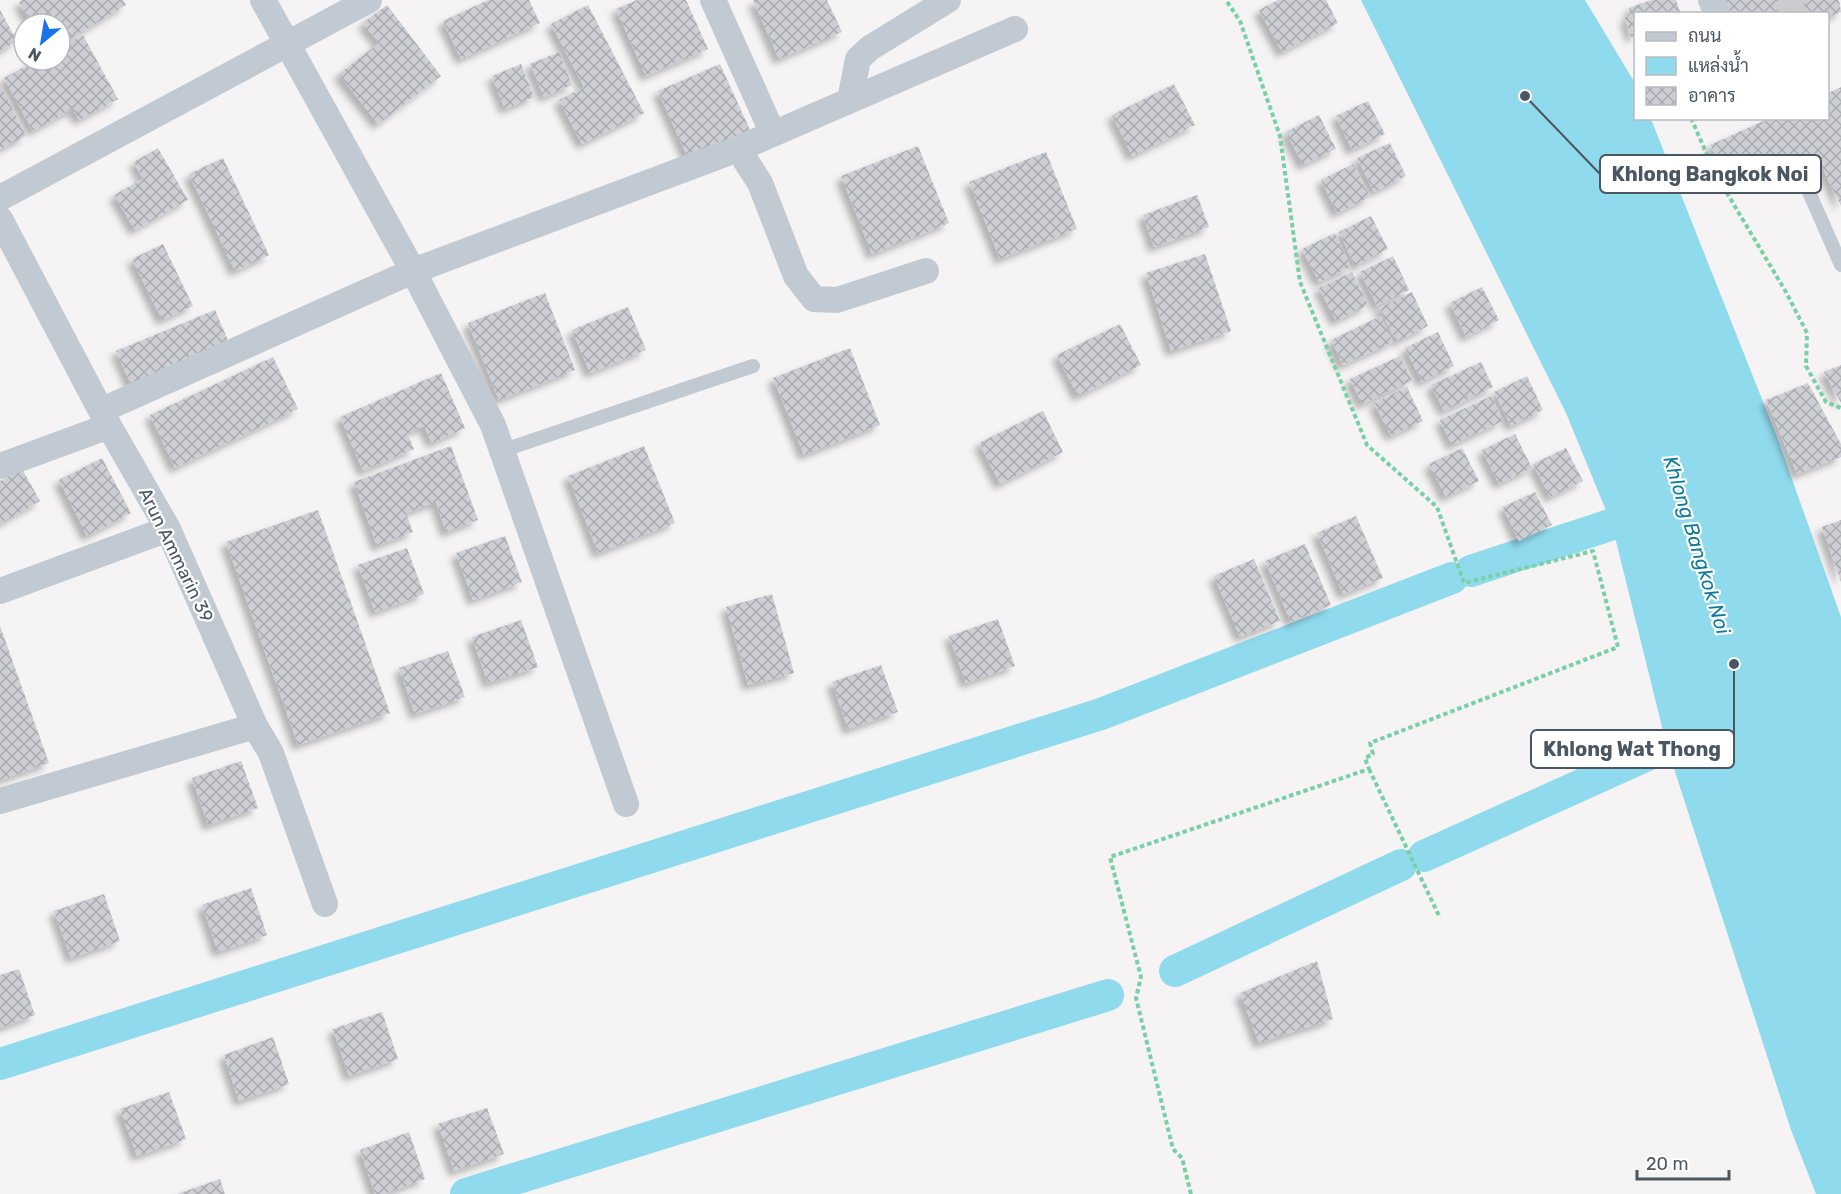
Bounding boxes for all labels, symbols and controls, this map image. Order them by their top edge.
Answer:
north arrow [12,12,72,72]
legend [1634,12,1829,120]
text: ถนน [1688,25,1721,47]
text: N [25,43,44,66]
text: แหล่งน้ำ [1688,50,1749,77]
text: อาคาร [1688,85,1736,107]
callout: Khlong Bangkok Noi [1600,155,1821,193]
text: Khlong Bangkok Noi [1611,162,1809,186]
water label: Khlong Bangkok Noi [1658,453,1736,638]
street label: Arun Ammarin 39 [134,484,218,626]
callout: Khlong Wat Thong [1531,730,1734,768]
text: Khlong Wat Thong [1543,737,1721,761]
scale bar [1637,1143,1728,1181]
text: 20 m [1646,1153,1688,1175]

